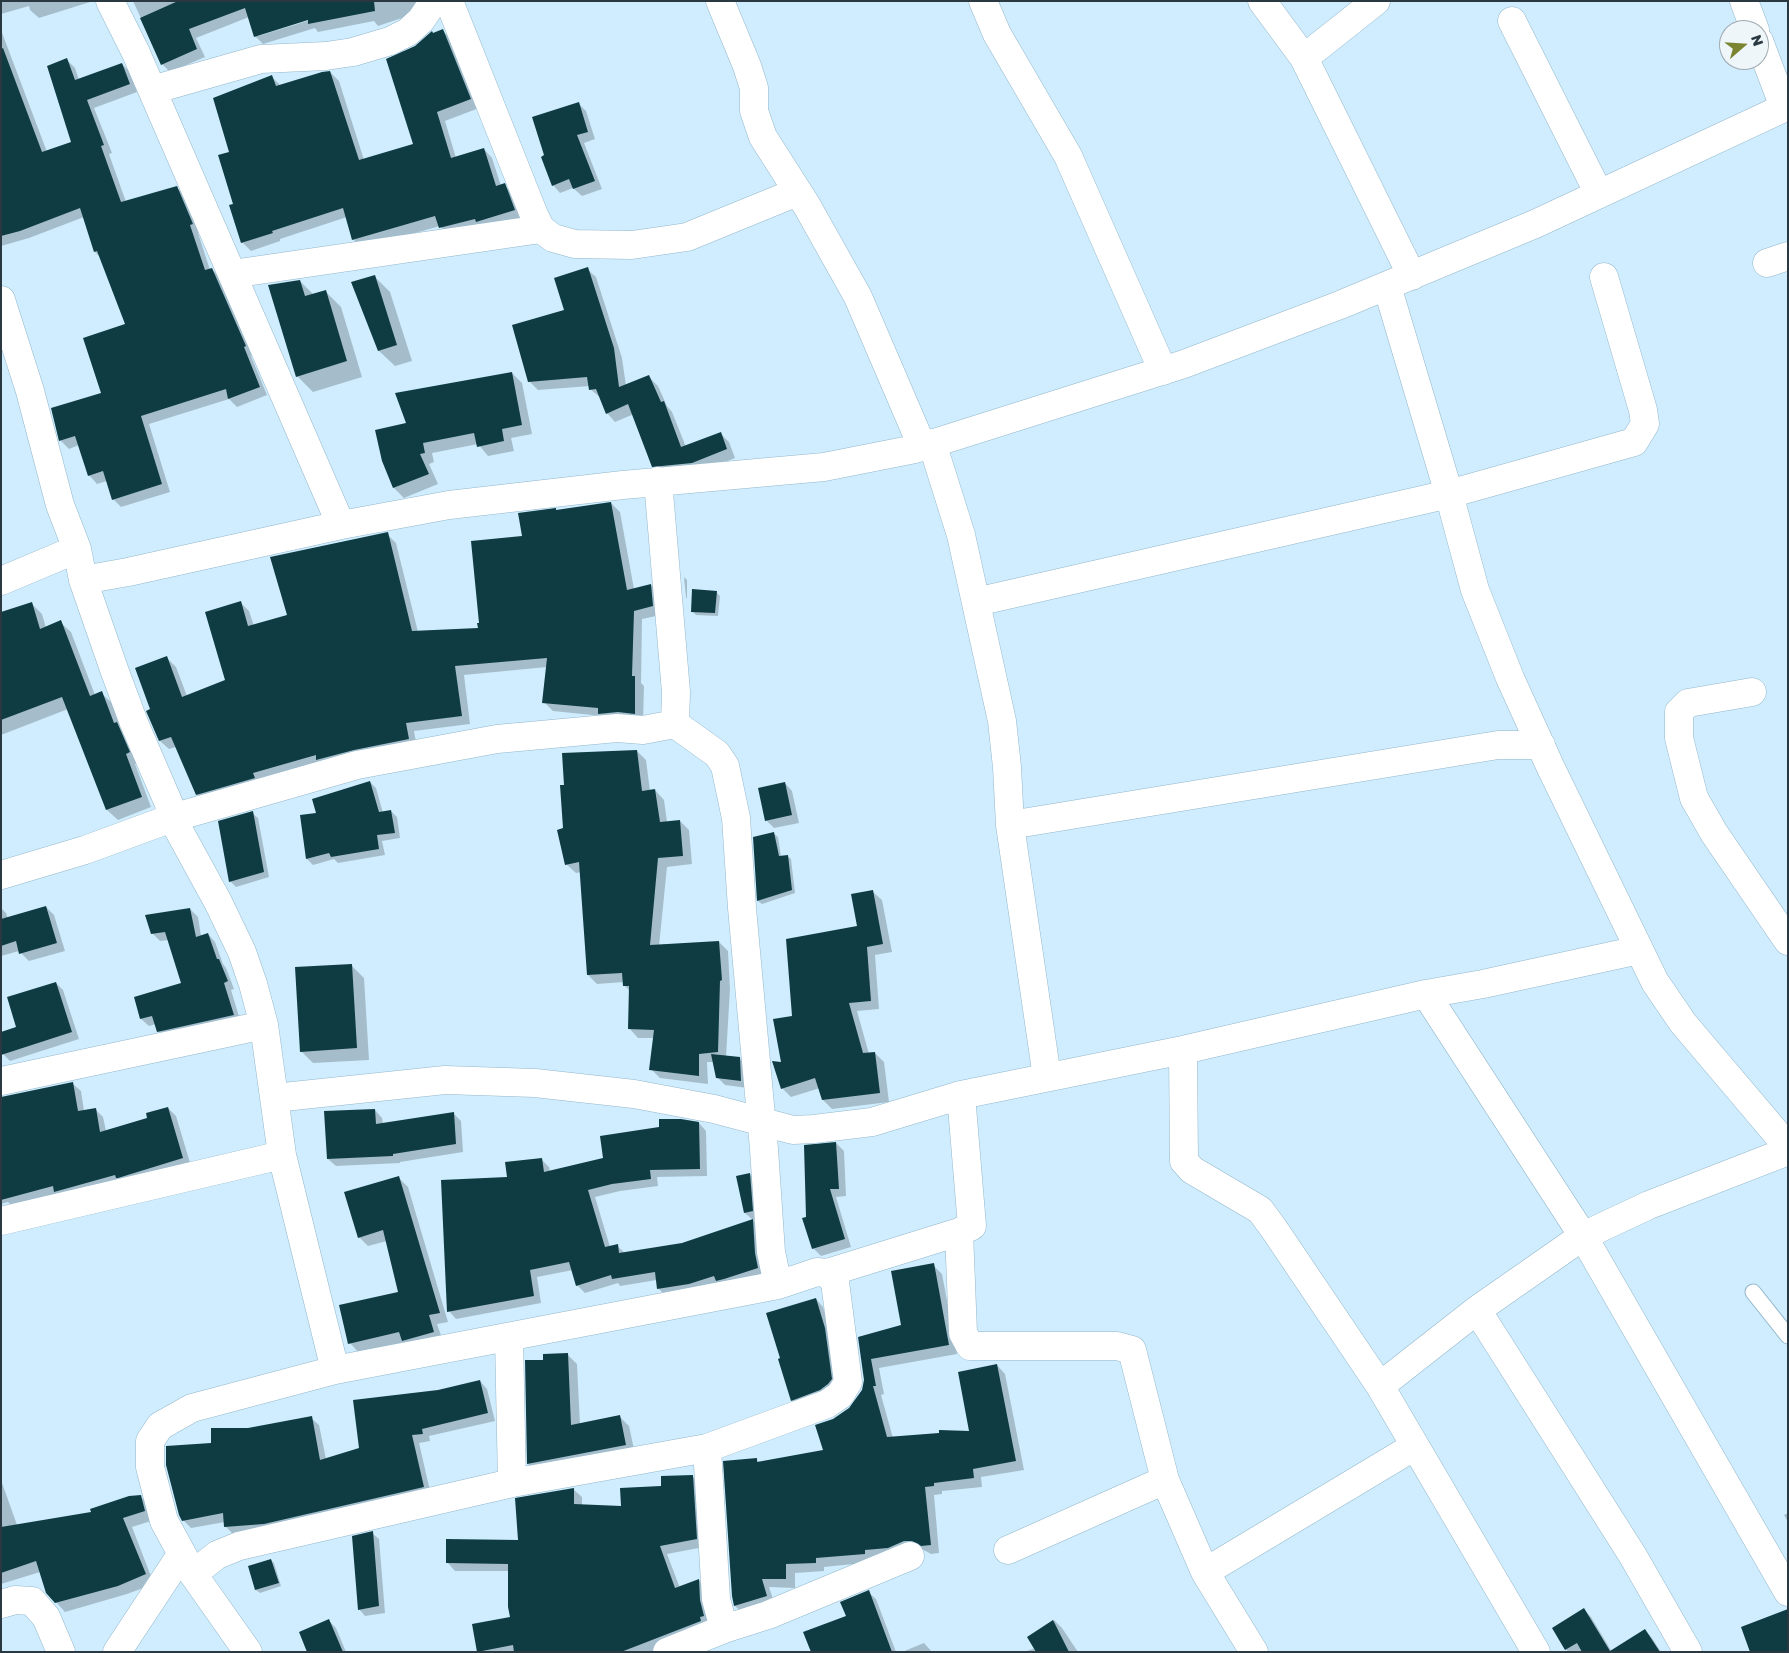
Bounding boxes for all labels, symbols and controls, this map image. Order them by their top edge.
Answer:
north arrow [1719,20,1769,70]
text: N [1748,32,1767,48]

